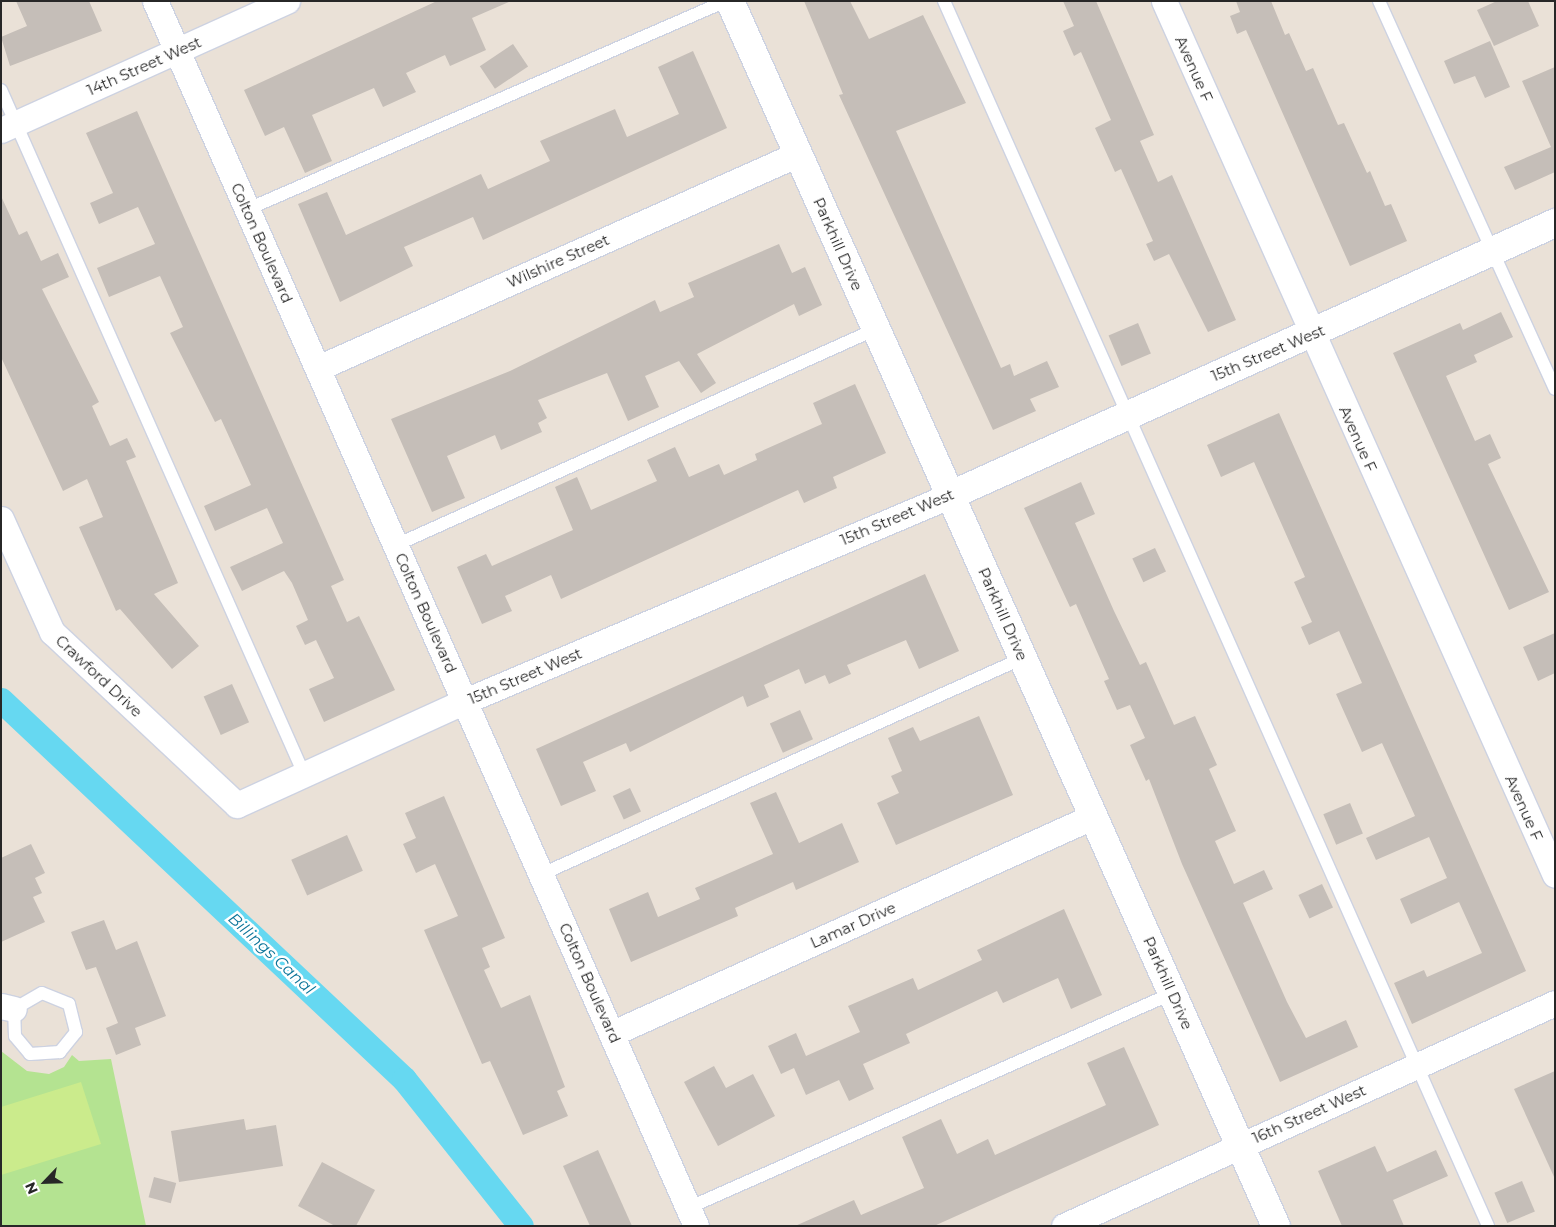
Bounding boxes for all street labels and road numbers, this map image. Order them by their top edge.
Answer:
street label: 14th Street West [84,33,204,99]
street label: Avenue F [1172,33,1216,105]
street label: Colton Boulevard [227,180,297,306]
street label: Parkhill Drive [809,195,867,293]
street label: Wilshire Street [504,230,612,292]
street label: 15th Street West [1208,321,1328,385]
street label: Avenue F [1336,403,1380,475]
street label: 15th Street West [837,485,957,549]
street label: Colton Boulevard [391,550,461,676]
street label: Parkhill Drive [974,565,1032,663]
street label: Crawford Drive [52,631,146,721]
street label: 15th Street West [465,644,585,708]
street label: Avenue F [1502,772,1546,844]
street label: Lamar Drive [807,898,899,952]
street label: Colton Boulevard [555,920,625,1046]
street label: Parkhill Drive [1139,934,1197,1032]
street label: 16th Street West [1249,1081,1369,1147]

